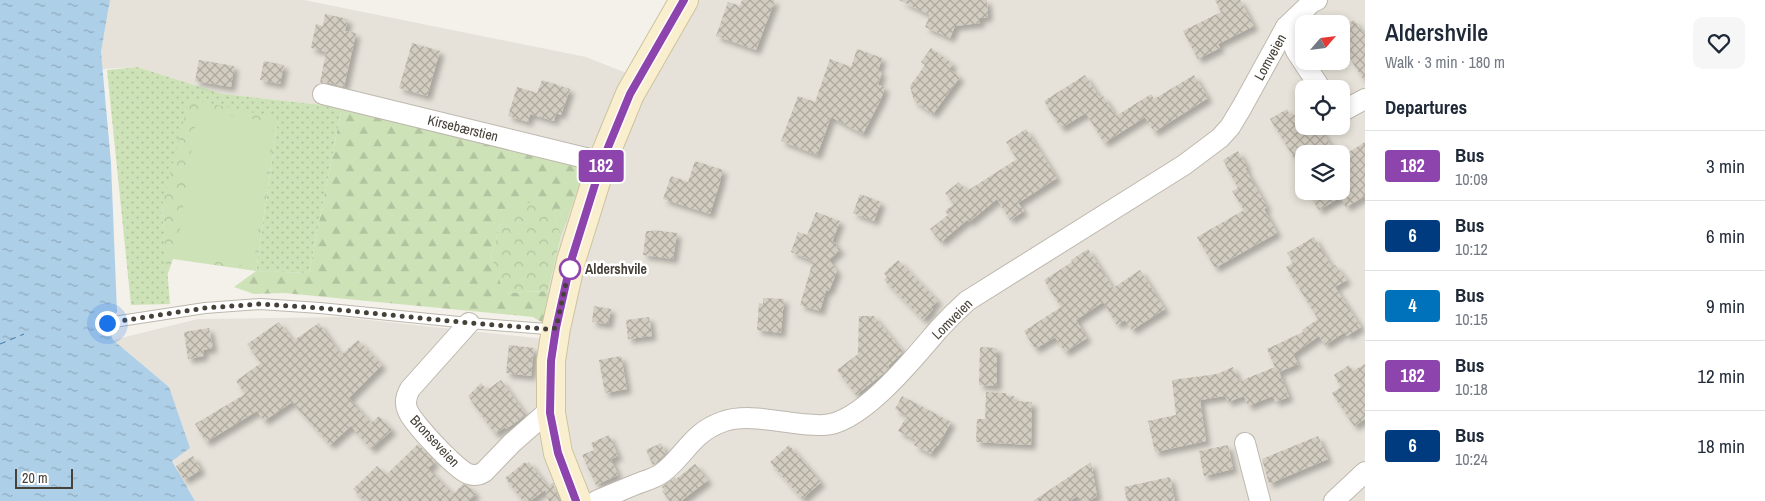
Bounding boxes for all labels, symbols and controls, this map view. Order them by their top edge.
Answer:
north arrow [1295,15,1350,70]
map controls [1295,15,1350,200]
text: Aldershvile [1385,16,1488,48]
button: heart [1693,17,1745,69]
street label: Lomveien [1250,31,1290,83]
text: Walk · 3 min · 180 m [1385,51,1505,73]
button: locate [1295,80,1350,135]
text: Departures [1385,94,1467,120]
street label: Kirsebærstien [426,111,500,145]
text: Bus [1455,142,1484,168]
button: layers [1295,145,1350,200]
line badge: 182 [572,150,630,182]
text: 182 [589,153,613,178]
text: 182 [1400,153,1425,178]
text: 3 min [1706,153,1745,179]
text: 10:09 [1455,168,1488,190]
text: Bus [1455,212,1484,238]
text: 6 [1408,223,1417,248]
text: 6 min [1706,223,1745,249]
text: 10:12 [1455,238,1488,260]
marker: Aldershvile [559,258,581,280]
place label: Aldershvile [585,260,647,278]
text: Bus [1455,282,1484,308]
text: 4 [1408,293,1417,318]
text: 9 min [1706,293,1745,319]
street label: Lomveien [928,295,976,343]
text: 10:15 [1455,308,1488,330]
your location [95,311,120,336]
text: Bus [1455,352,1484,378]
text: 182 [1400,363,1425,388]
text: 12 min [1697,363,1745,389]
text: 10:18 [1455,378,1488,400]
street label: Bronseveien [406,411,464,471]
text: Bus [1455,422,1484,448]
text: 6 [1408,433,1417,458]
text: 18 min [1697,433,1745,459]
text: 10:24 [1455,448,1488,470]
scale bar [15,466,72,489]
text: 20 m [22,469,48,487]

